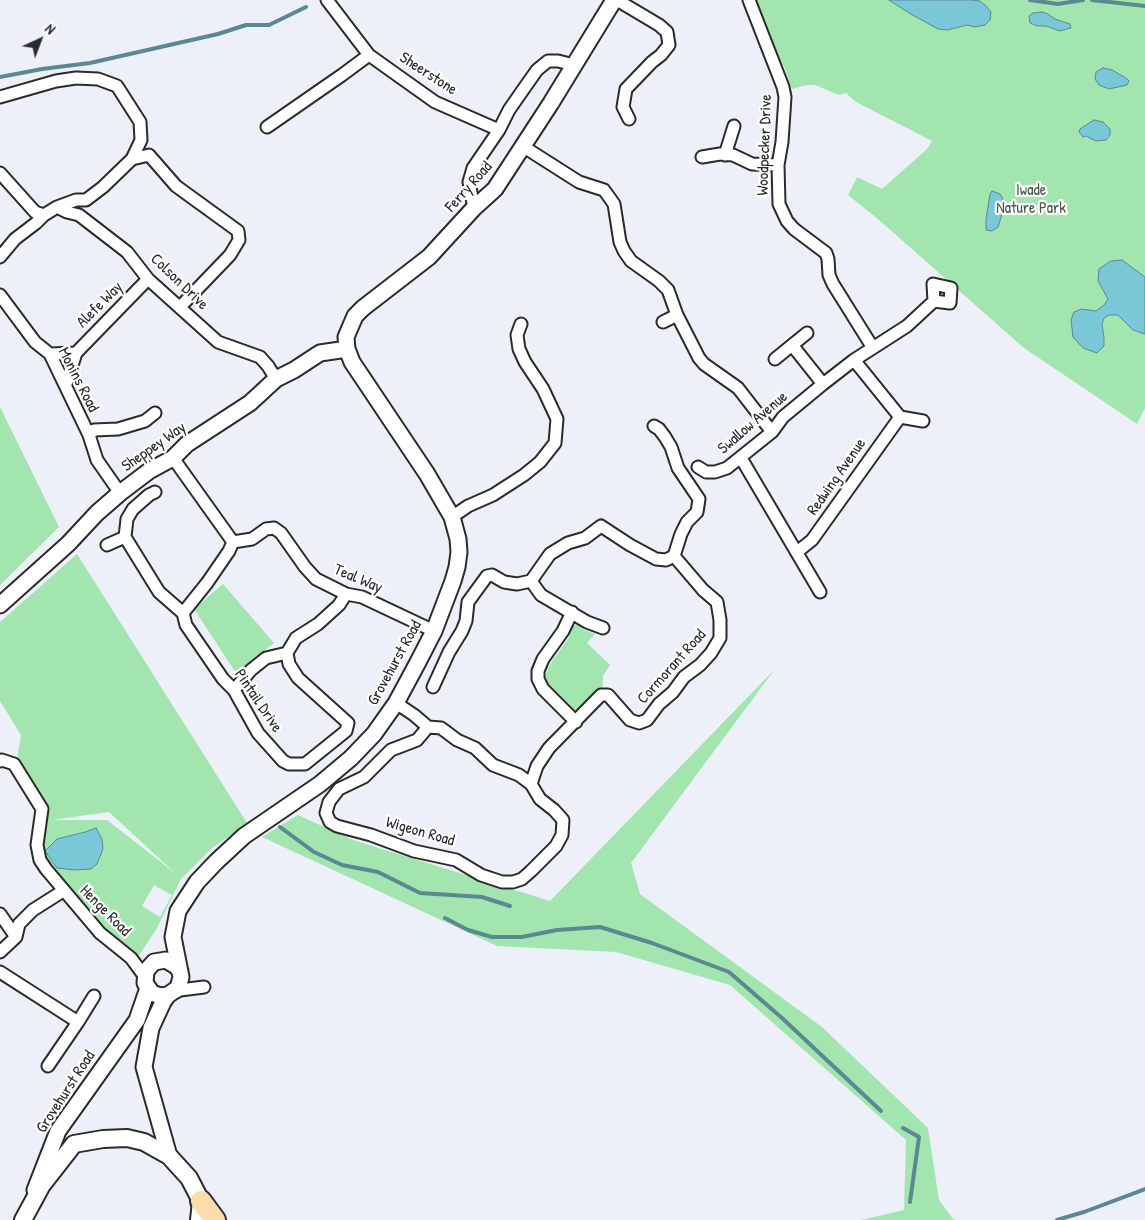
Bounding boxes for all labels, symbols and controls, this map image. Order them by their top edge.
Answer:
north arrow [15,15,65,65]
text: N [41,19,60,38]
street label: Sheerstone [396,48,460,100]
street label: Woodpecker Drive [754,94,776,196]
street label: Ferry Road [441,158,497,216]
park label: Iwade Nature Park [996,181,1066,219]
street label: Colson Drive [146,250,212,314]
street label: Alefe Way [73,278,127,332]
street label: Monins Road [54,344,102,416]
street label: Swallow Avenue [714,388,792,458]
street label: Sheppey Way [118,418,190,476]
street label: Redwing Avenue [803,435,871,519]
street label: Teal Way [331,560,385,598]
street label: Grovehurst Road [364,617,426,709]
street label: Cormorant Road [633,626,711,708]
street label: Pintail Drive [230,666,286,736]
street label: Wigeon Road [383,813,457,851]
street label: Henge Road [75,881,135,941]
street label: Grovehurst Road [32,1047,100,1137]

